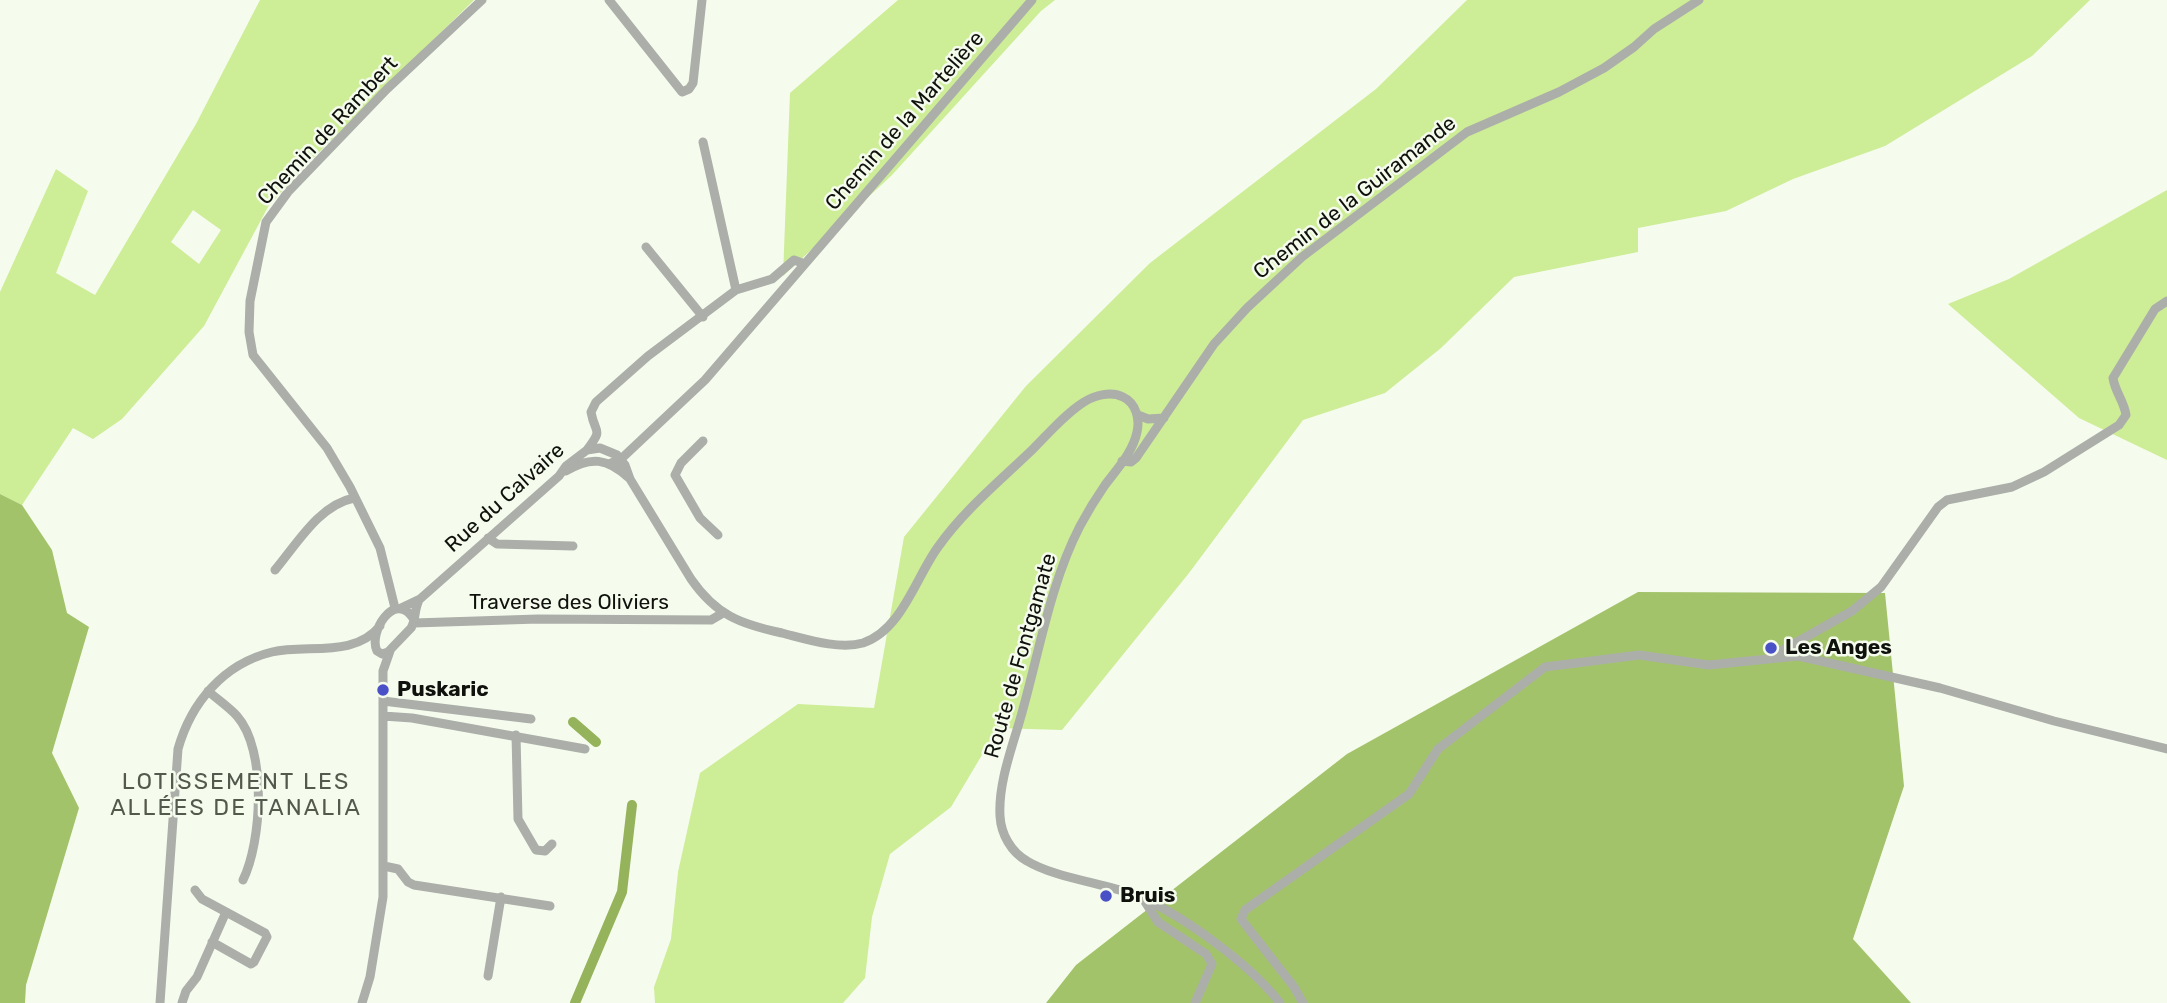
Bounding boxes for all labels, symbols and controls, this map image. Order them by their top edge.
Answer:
street label: Chemin de la Martelière [820,26,990,216]
street label: Chemin de Rambert [253,51,403,211]
street label: Chemin de la Guiramande [1249,111,1461,285]
street label: Rue du Calvaire [440,438,570,558]
street label: Route de Fontgamate [980,551,1062,761]
street label: Traverse des Oliviers [469,590,669,616]
place label: Les Anges [1785,635,1892,661]
marker: Les Anges [1763,640,1779,656]
place label: Puskaric [397,677,489,703]
marker: Puskaric [375,682,391,698]
district label: LOTISSEMENT LES ALLÉES DE TANALIA [112,768,360,822]
place label: Bruis [1120,883,1175,909]
marker: Bruis [1098,888,1114,904]

